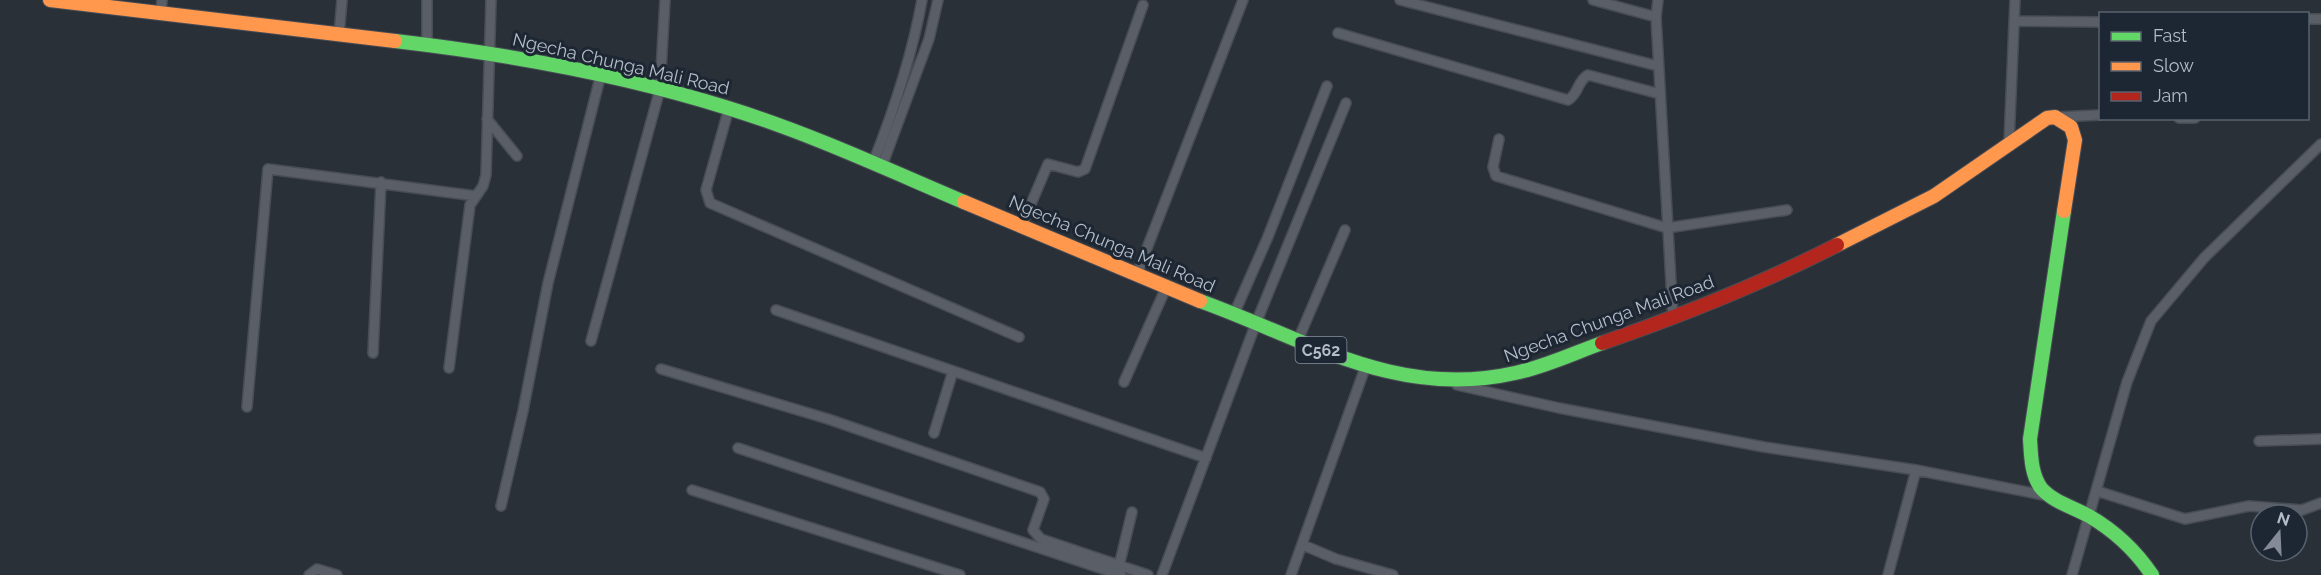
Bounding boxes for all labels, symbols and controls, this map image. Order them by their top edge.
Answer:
legend [2099,12,2309,120]
text: Fast [2153,25,2187,46]
street label: Ngecha Chunga Mali Road [511,28,732,99]
text: Slow [2153,55,2194,76]
text: Jam [2153,85,2188,106]
street label: Ngecha Chunga Mali Road [1006,191,1218,297]
street label: Ngecha Chunga Mali Road [1501,271,1717,366]
road number: C562 [1296,337,1346,363]
north arrow [2249,503,2309,563]
text: N [2275,508,2292,530]

